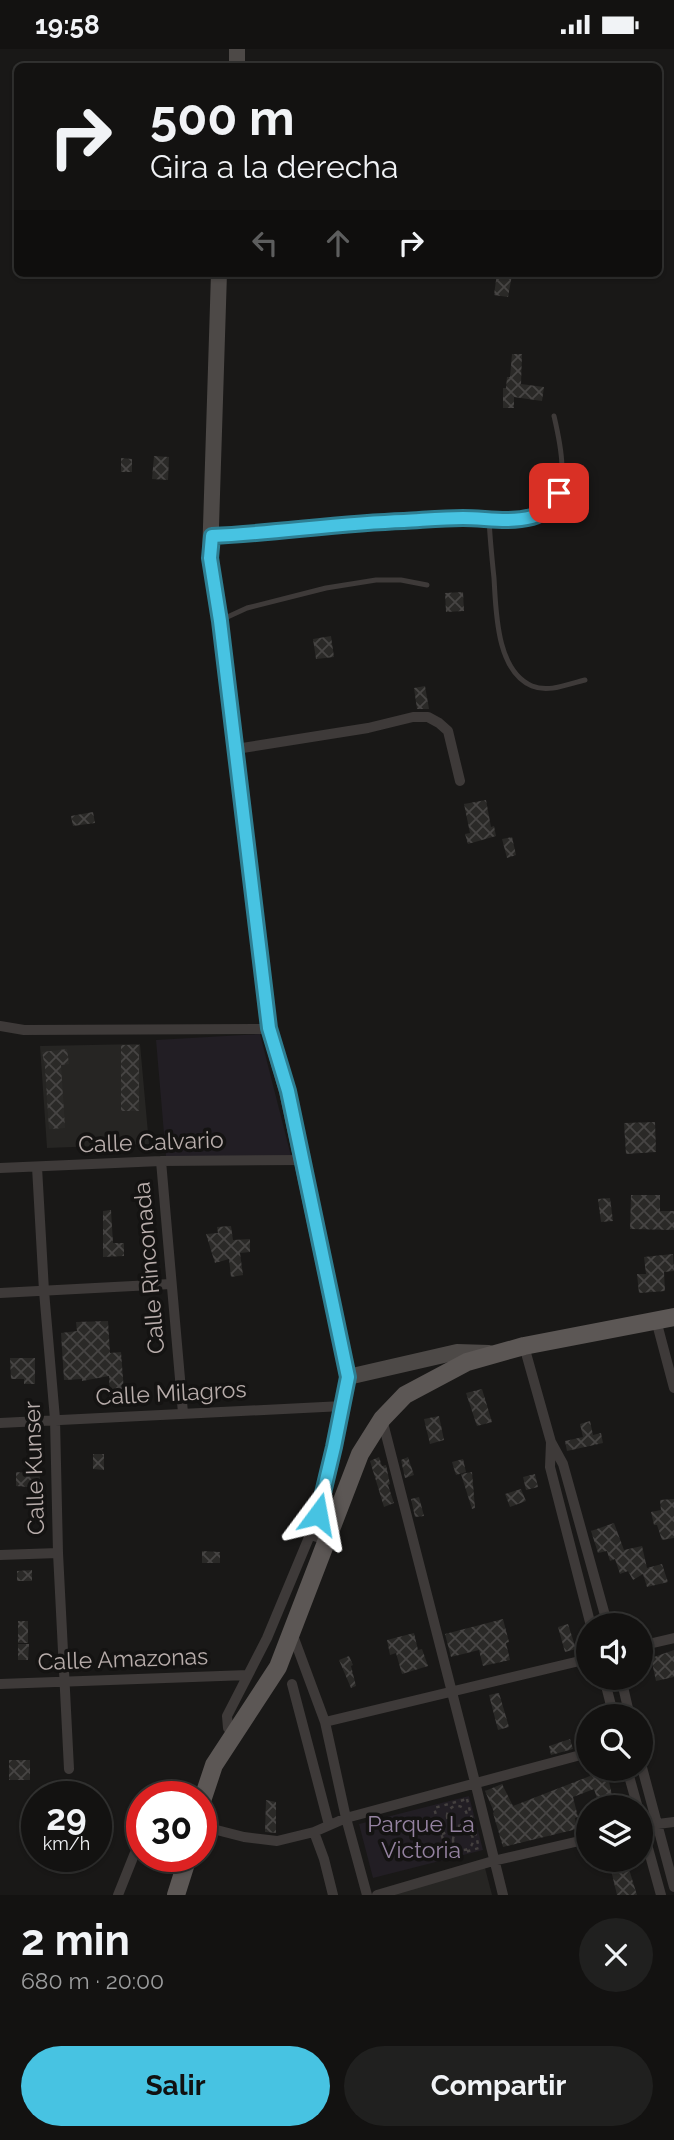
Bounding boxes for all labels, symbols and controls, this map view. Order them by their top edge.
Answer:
text: 19:58 [35,10,100,40]
text: 500 m [150,89,295,146]
icon: right [35,91,126,182]
text: Gira a la derecha [150,148,398,185]
icon: left [246,224,284,262]
icon: ahead [319,224,357,262]
icon: right [392,224,430,262]
pin [529,463,589,523]
icon: arrive [540,474,578,512]
street label: Calle Calvario [78,1125,224,1158]
street label: Calle Rinconada [128,1181,169,1355]
street label: Calle Milagros [95,1375,247,1410]
street label: Calle Kunser [18,1400,49,1536]
position arrow [281,1477,355,1551]
map controls [576,1613,653,1872]
button: sound [576,1613,653,1690]
street label: Calle Amazonas [37,1642,209,1675]
button: search [576,1704,653,1781]
speed limit sign: 30 [126,1781,217,1872]
button: layers [576,1795,653,1872]
text: 29 [46,1797,87,1838]
park label: Parque La Victoria [367,1810,475,1863]
text: km/h [43,1833,90,1854]
text: 2 min [21,1916,130,1965]
button: close [579,1918,653,1992]
text: 680 m · 20:00 [21,1967,164,1994]
button: Salir [21,2046,330,2126]
button: Compartir [344,2046,653,2126]

